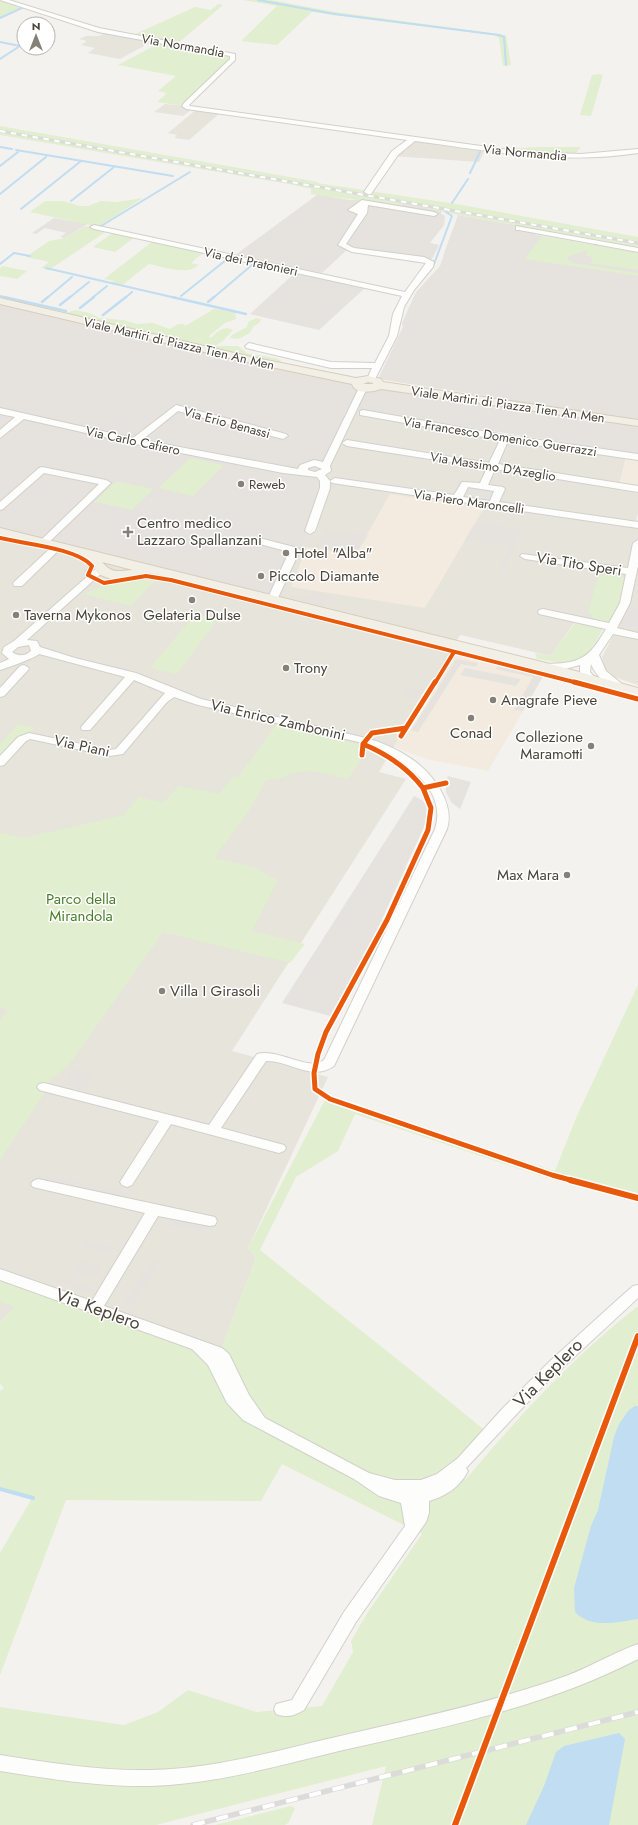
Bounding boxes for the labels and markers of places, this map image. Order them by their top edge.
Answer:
place label: Reweb [249,475,286,494]
marker: Reweb [236,479,246,489]
place label: Centro medico Lazzaro Spallanzani [137,512,262,551]
marker: Centro medico Lazzaro Spallanzani [122,526,134,538]
place label: Hotel "Alba" [294,542,373,564]
marker: Hotel "Alba" [281,548,291,558]
place label: Piccolo Diamante [269,565,379,587]
marker: Piccolo Diamante [256,571,266,581]
marker: Gelateria Dulse [187,595,197,605]
place label: Taverna Mykonos [24,604,131,626]
place label: Gelateria Dulse [143,604,241,626]
marker: Taverna Mykonos [11,610,21,620]
place label: Trony [294,657,328,679]
marker: Trony [281,663,291,673]
place label: Anagrafe Pieve [501,689,597,711]
marker: Anagrafe Pieve [488,695,498,705]
marker: Conad [466,713,476,723]
place label: Conad [450,722,492,744]
place label: Collezione Maramotti [516,726,583,765]
marker: Collezione Maramotti [586,741,596,751]
place label: Max Mara [497,864,559,886]
marker: Max Mara [562,870,572,880]
place label: Villa I Girasoli [170,980,260,1002]
marker: Villa I Girasoli [157,986,167,996]

